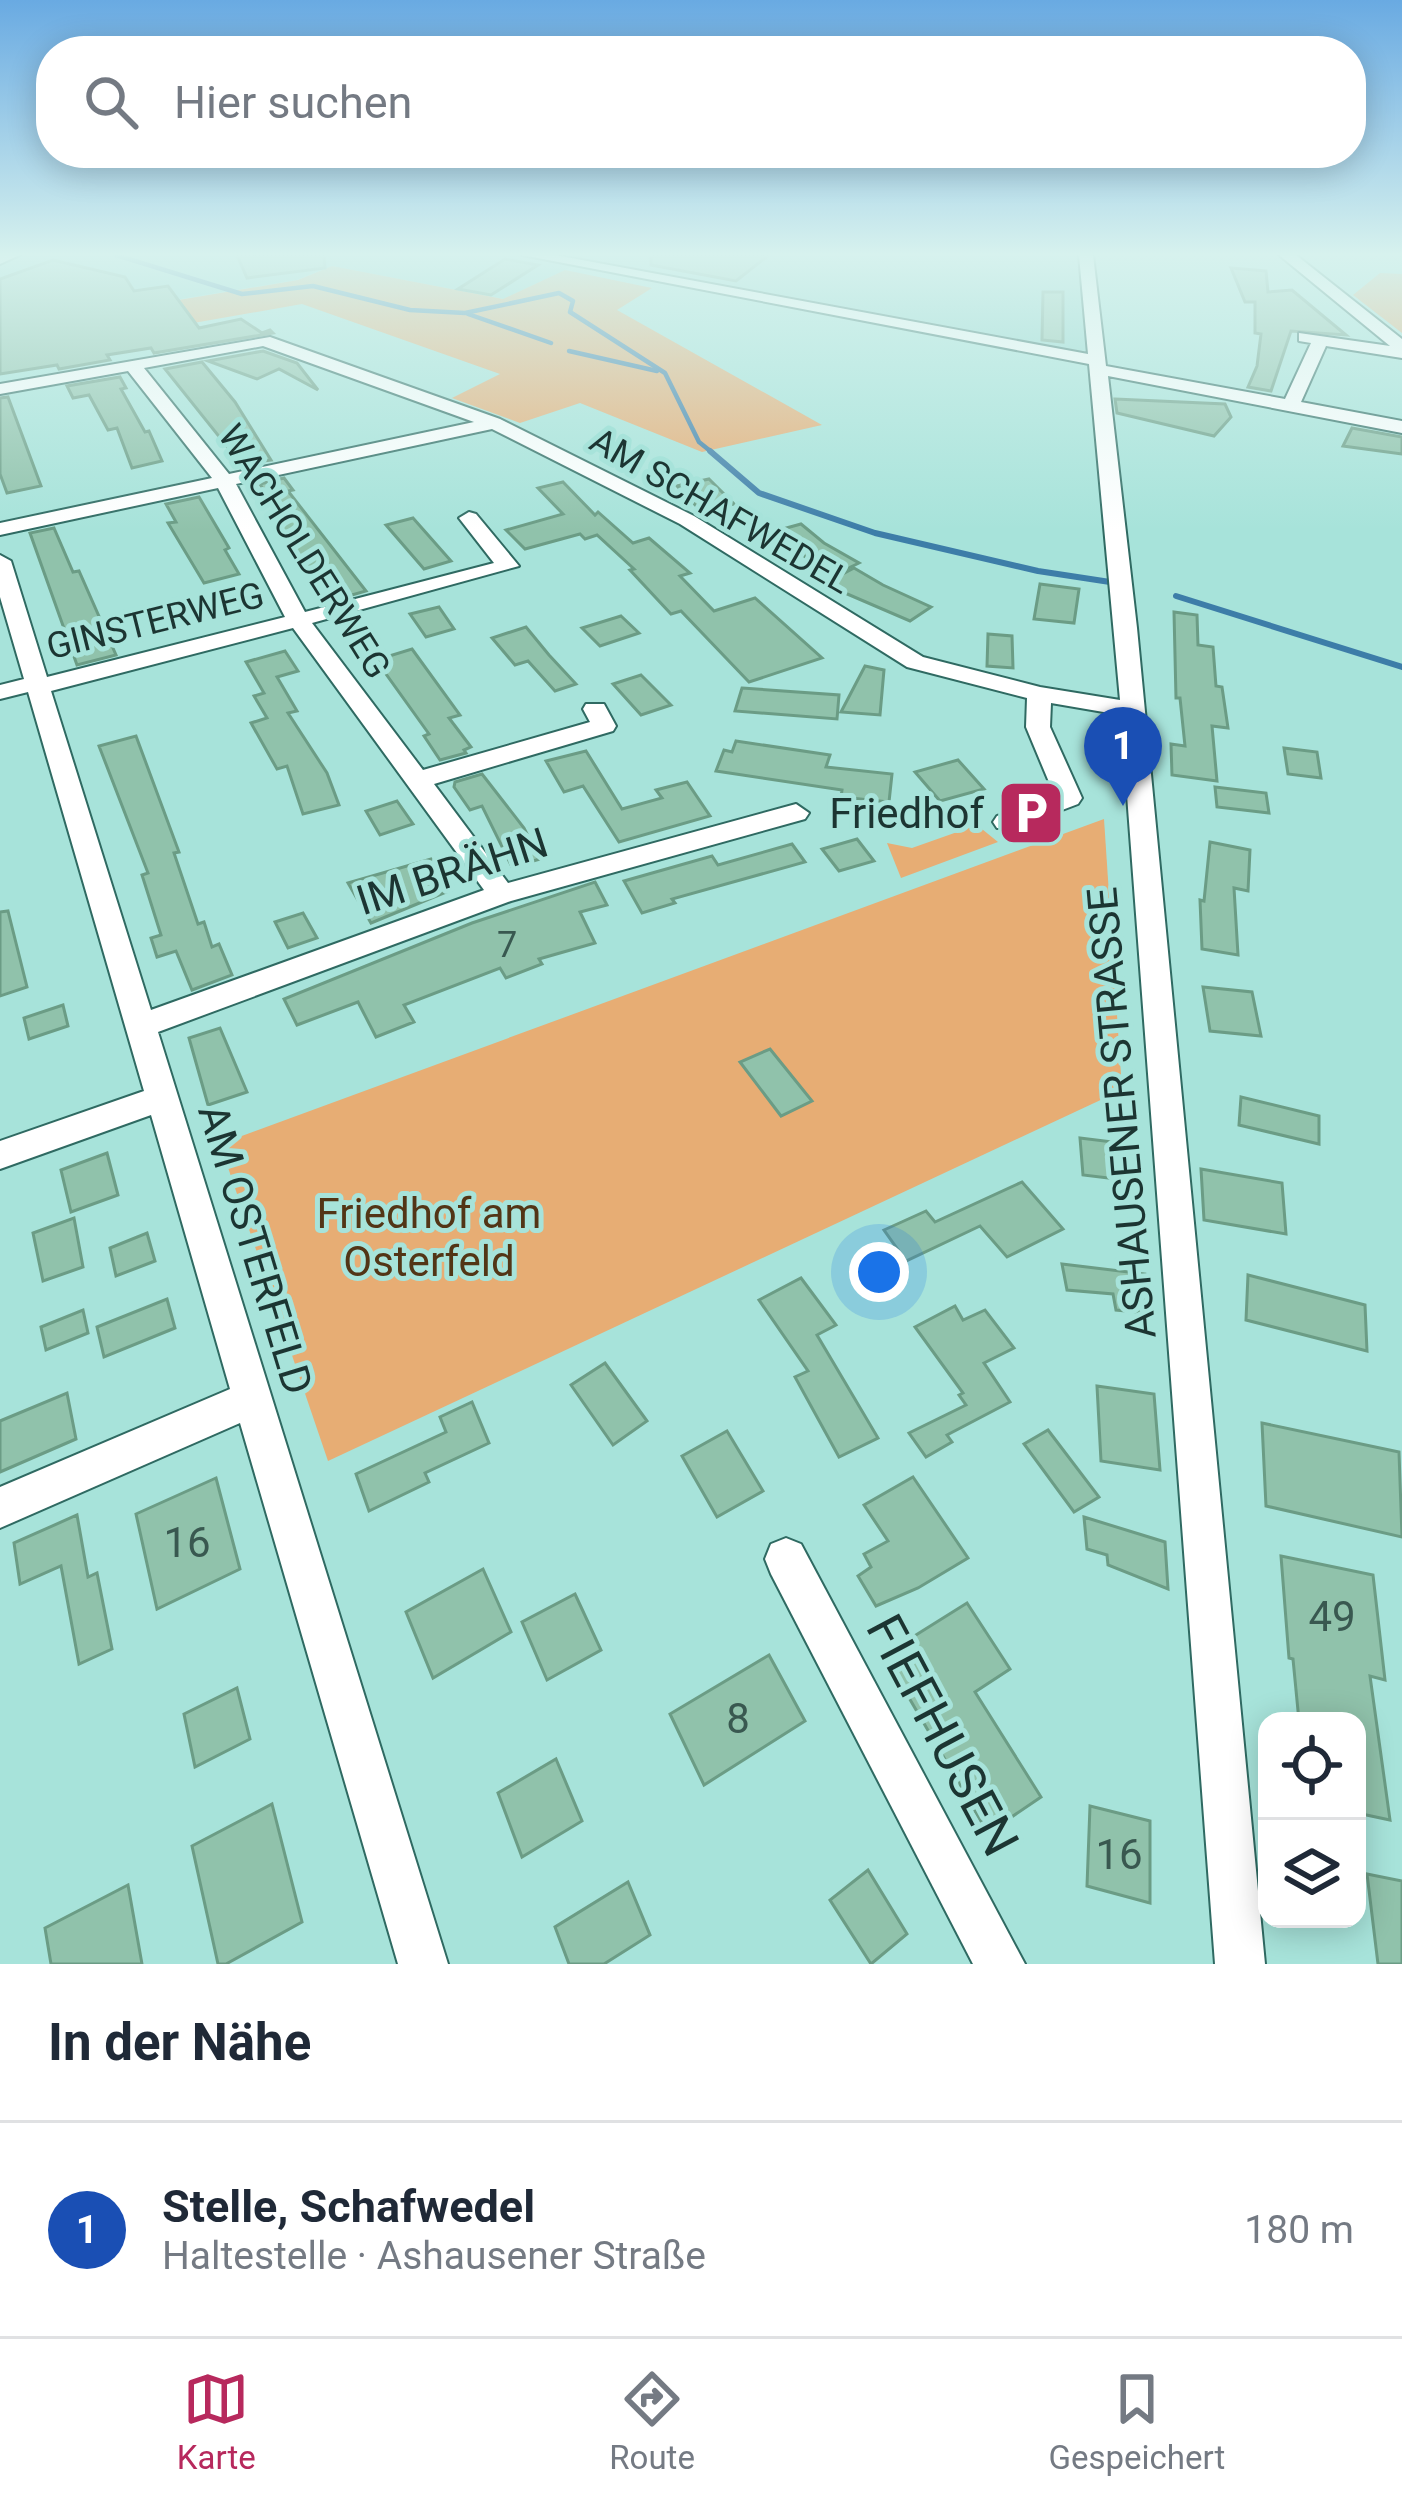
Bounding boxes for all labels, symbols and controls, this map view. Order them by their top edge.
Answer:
search box [36,36,1366,168]
icon: search [78,69,144,135]
text: Hier suchen [174,76,412,129]
street label: WACHOLDERWEG [209,417,399,686]
street label: AM SCHAFWEDEL [583,419,858,603]
street label: GINSTERWEG [42,574,268,668]
pin: 1 [1084,707,1162,806]
parking icon: Friedhof [996,778,1066,848]
place label: Friedhof [829,789,984,838]
street label: IM BRÄHN [350,818,554,925]
street label: ASHAUSENER STRASSE [1077,885,1166,1341]
house number: 7 [497,924,517,966]
street label: AM OSTERFELD [188,1098,323,1400]
park label: Friedhof am Osterfeld [317,1189,541,1286]
your location [849,1242,909,1302]
house number: 16 [163,1518,211,1567]
house number: 49 [1308,1592,1356,1641]
street label: FIEFHUSEN [854,1605,1031,1866]
house number: 8 [726,1694,750,1743]
map controls [1258,1712,1366,1928]
button: locate [1258,1712,1366,1820]
button: layers [1258,1820,1366,1928]
house number: 16 [1095,1830,1143,1879]
text: In der Nähe [48,2013,311,2072]
text: Stelle, Schafwedel [162,2180,535,2233]
text: 1 [76,2207,98,2253]
text: 180 m [1244,2207,1354,2253]
text: Haltestelle · Ashausener Straße [162,2233,706,2279]
tab: Karte [177,2366,256,2477]
tab: Route [609,2366,695,2477]
tab: Gespeichert [1048,2366,1225,2477]

